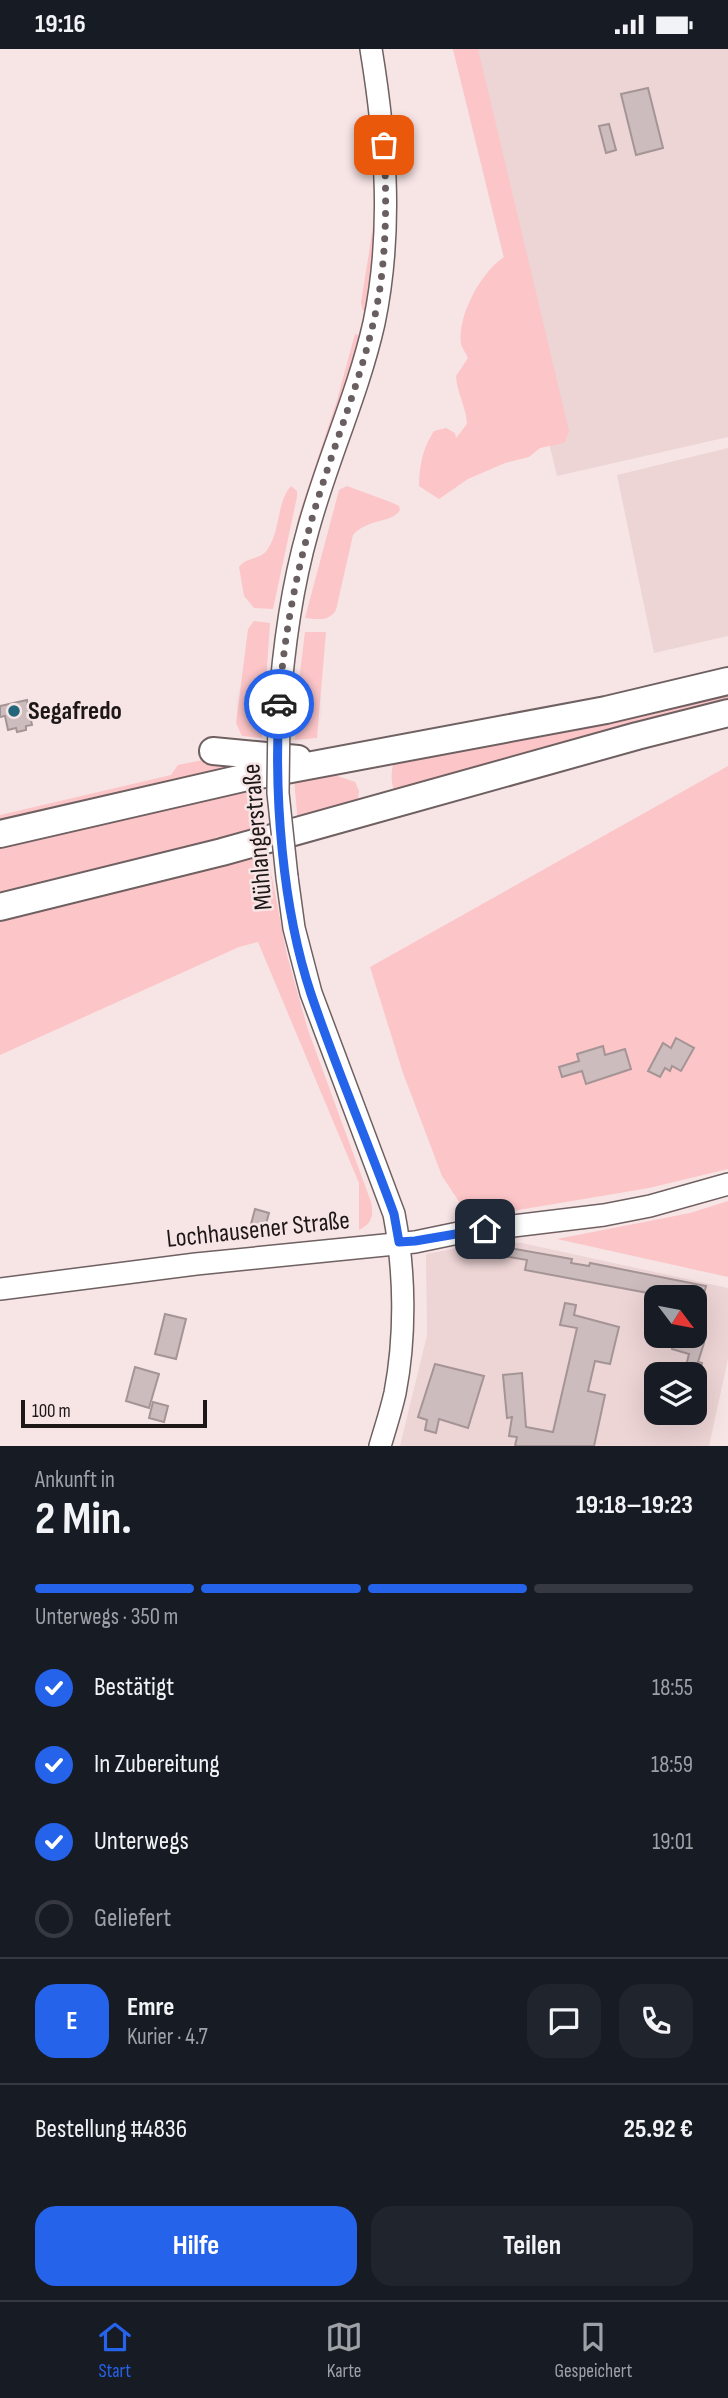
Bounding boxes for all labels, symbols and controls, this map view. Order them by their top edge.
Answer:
text: 19:16 [35,9,86,40]
pin [354,115,414,175]
icon: bag [365,126,403,164]
courier [244,669,314,739]
icon: car [260,685,298,723]
place label: Segafredo [28,696,122,727]
marker: Segafredo [6,703,22,719]
street label: Mühlangerstraße [236,762,280,912]
pin [455,1199,515,1259]
street label: Lochhausener Straße [165,1205,351,1255]
icon: home [466,1210,504,1248]
north arrow [644,1285,707,1347]
map controls [644,1285,707,1425]
button: layers [644,1362,707,1425]
scale bar [21,1397,206,1429]
text: 100 m [32,1400,71,1423]
text: Ankunft in [35,1466,115,1494]
text: 19:18–19:23 [576,1490,693,1521]
text: 2 Min. [35,1492,132,1547]
text: Unterwegs · 350 m [35,1603,178,1631]
icon: check [35,1669,73,1707]
text: Bestätigt [94,1672,174,1703]
text: 18:55 [652,1674,693,1702]
icon: check [35,1746,73,1784]
text: In Zubereitung [94,1749,220,1780]
text: 18:59 [651,1751,693,1779]
icon: check [35,1823,73,1861]
text: Unterwegs [94,1826,189,1857]
text: 19:01 [652,1828,693,1856]
text: Geliefert [94,1903,171,1934]
button: chat [527,1984,601,2058]
button: phone [619,1984,693,2058]
text: Emre [127,1992,174,2023]
text: E [66,2006,78,2037]
text: Kurier · 4.7 [127,2023,208,2051]
text: Bestellung #4836 [35,2114,187,2145]
text: 25.92 € [624,2114,693,2145]
button: Hilfe [35,2206,357,2286]
button: Teilen [371,2206,693,2286]
tab: Start [96,2318,134,2383]
tab: Karte [325,2318,363,2383]
tab: Gespeichert [554,2318,632,2383]

